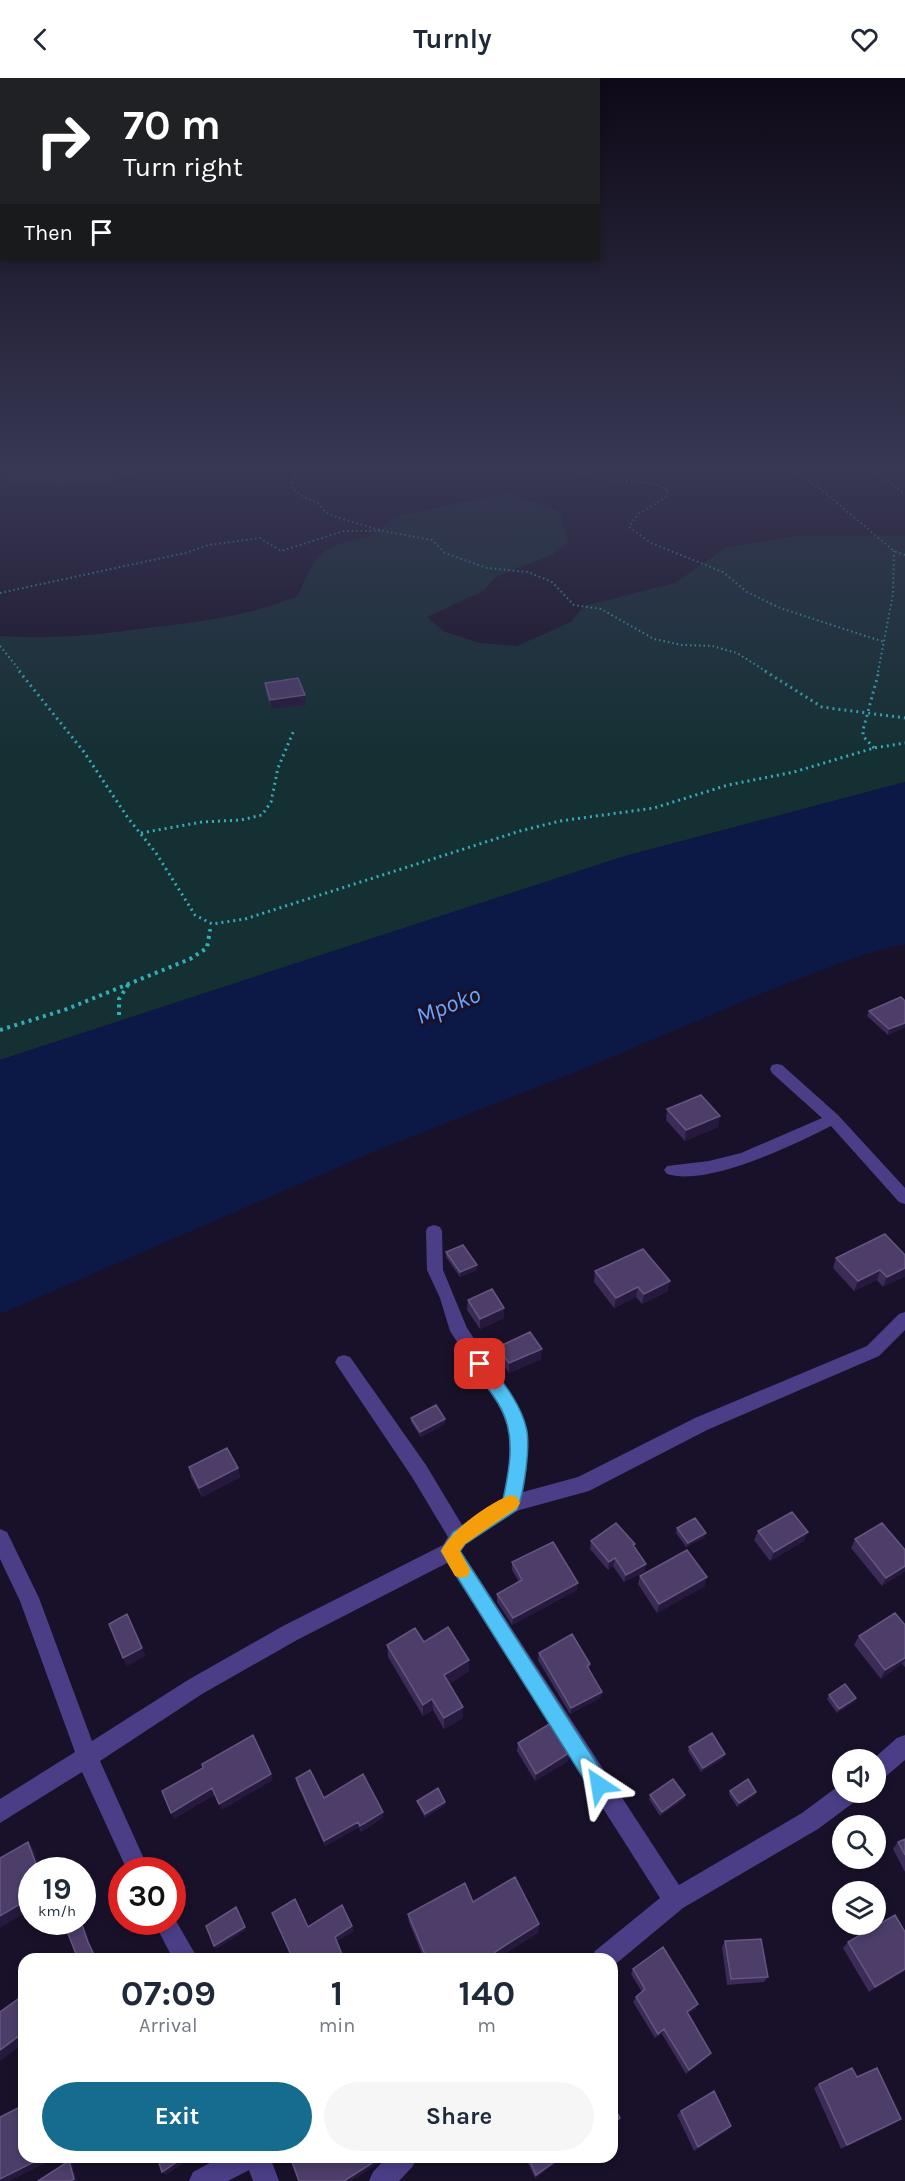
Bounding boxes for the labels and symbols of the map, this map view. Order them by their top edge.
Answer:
water label: Mpoko [412,980,484,1030]
pin [454,1338,505,1389]
position arrow [567,1753,631,1817]
speed limit sign: 30 [108,1857,186,1935]

